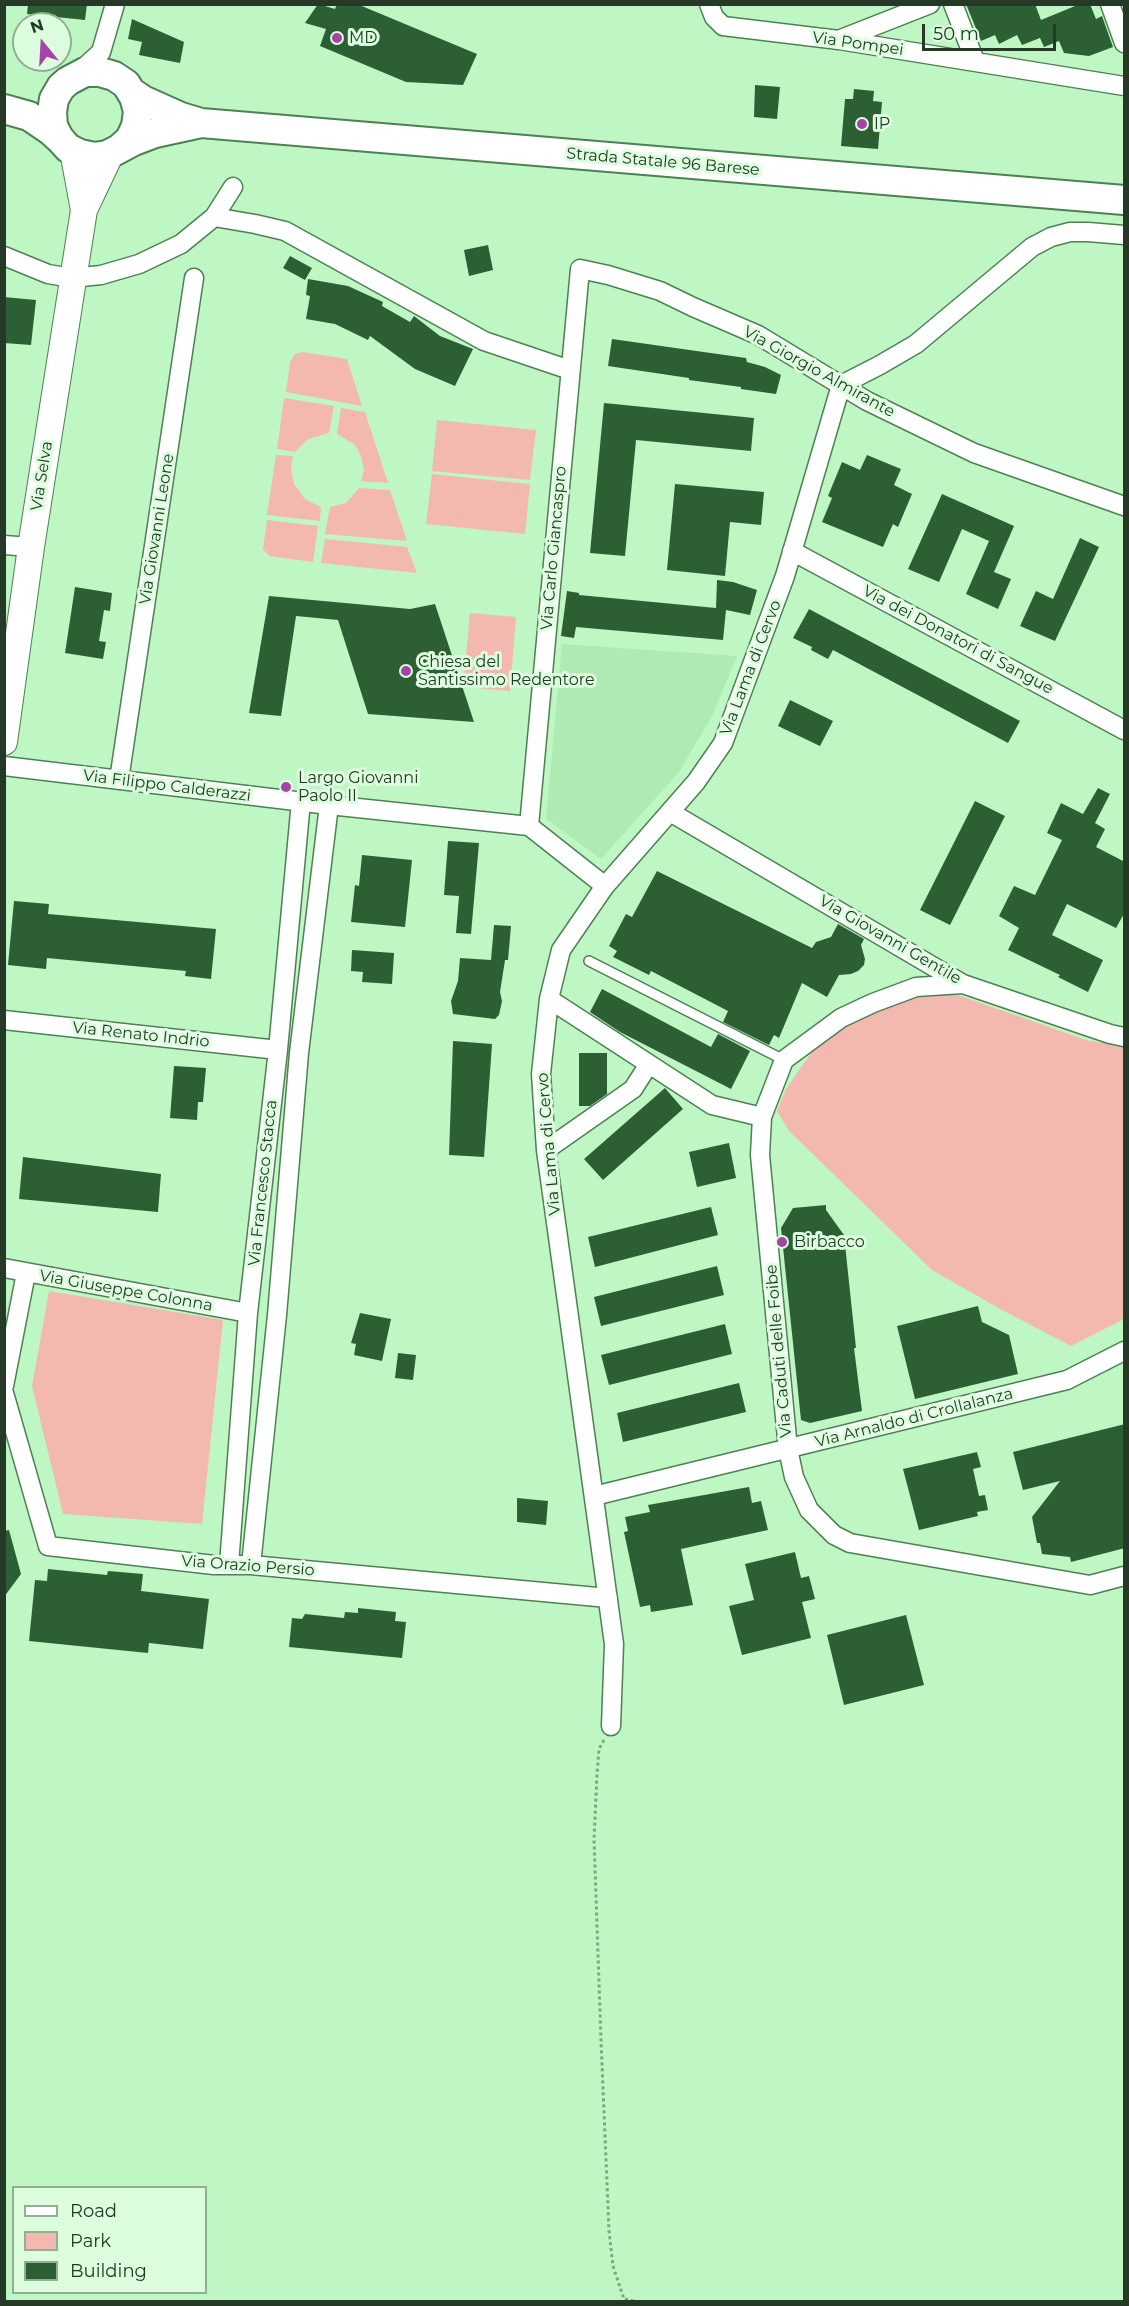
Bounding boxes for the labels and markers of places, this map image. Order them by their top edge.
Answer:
place label: MD [349,28,377,48]
marker: MD [330,31,344,45]
place label: IP [874,114,890,134]
marker: IP [855,117,869,131]
place label: Chiesa del Santissimo Redentore [418,652,595,690]
marker: Chiesa del Santissimo Redentore [399,664,413,678]
place label: Largo Giovanni Paolo II [298,768,418,806]
marker: Largo Giovanni Paolo II [279,780,293,794]
place label: Birbacco [794,1232,865,1252]
marker: Birbacco [775,1235,789,1249]

